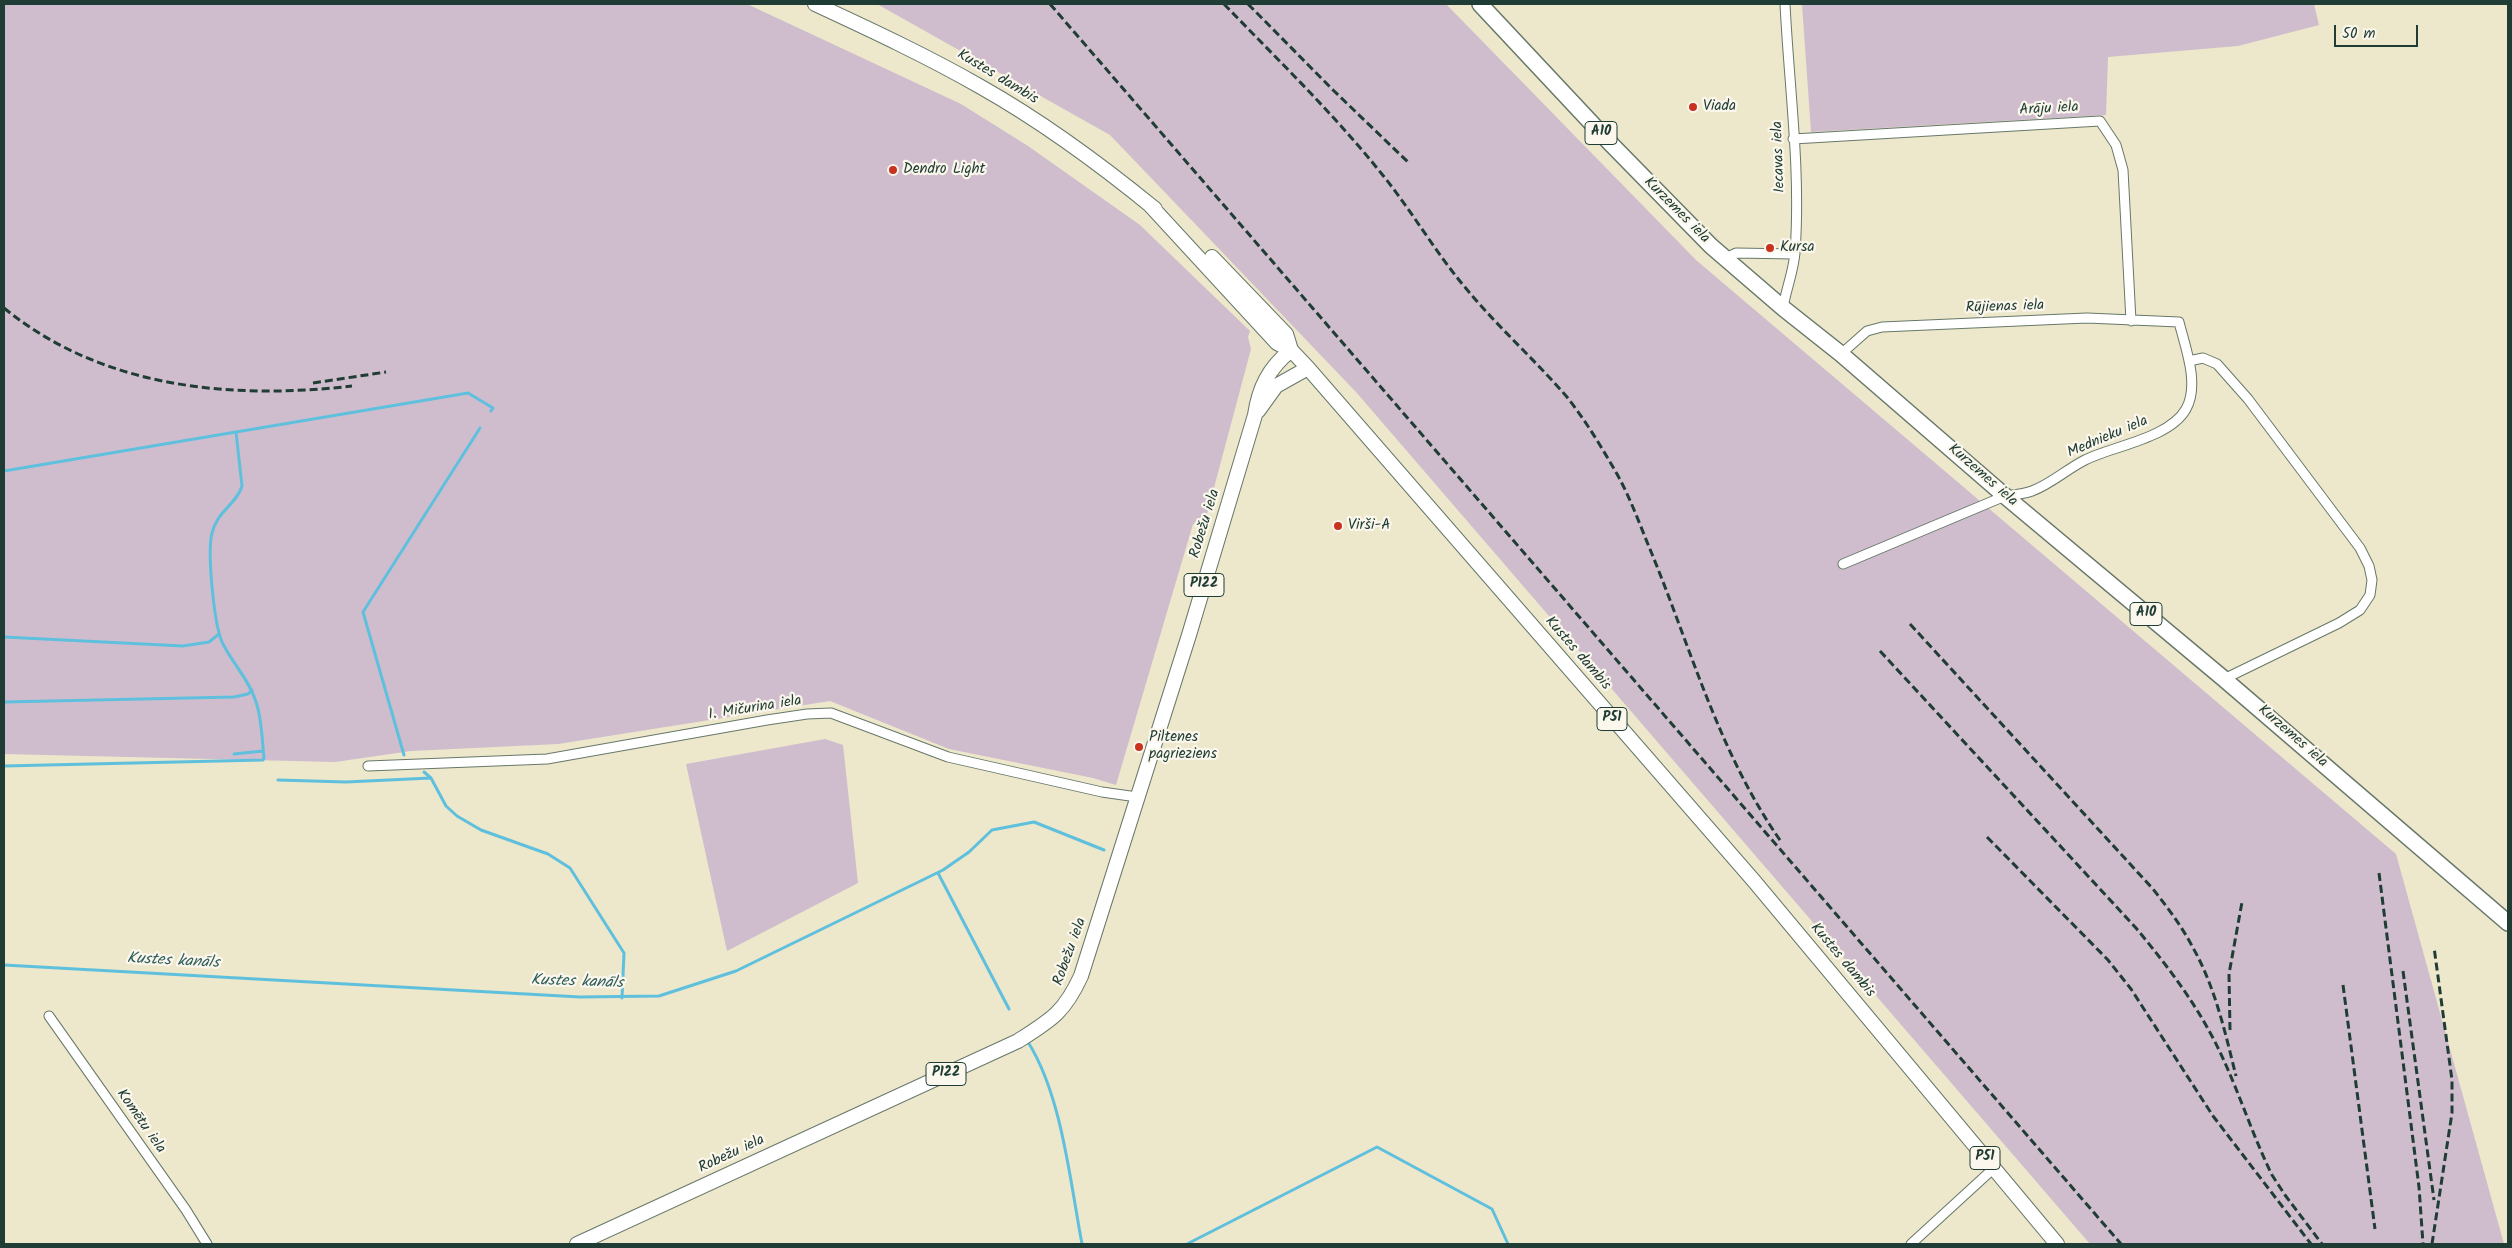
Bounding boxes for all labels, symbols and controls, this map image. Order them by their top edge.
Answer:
scale bar [2337,15,2421,47]
text: 50 m [2342,22,2376,46]
street label: Kustes dambis [953,47,1041,109]
place label: Viada [1703,98,1736,116]
street label: Arāju iela [2019,99,2079,121]
marker: Viada [1687,101,1699,113]
street label: Iecavas iela [1770,121,1790,193]
road number: A10 [1585,122,1617,144]
place label: Dendro Light [903,161,985,179]
marker: Dendro Light [887,164,899,176]
street label: Kurzemes iela [1639,174,1713,248]
place label: Kursa [1780,239,1814,257]
marker: Kursa [1764,242,1776,254]
street label: Rūjienas iela [1965,298,2045,318]
street label: Mednieku iela [2065,413,2151,463]
street label: Kurzemes iela [1943,441,2021,511]
street label: Robežu iela [1187,487,1225,561]
place label: Virši-A [1348,517,1390,535]
marker: Virši-A [1332,520,1344,532]
road number: P122 [1184,574,1224,596]
road number: A10 [2130,602,2162,626]
street label: Kustes dambis [1540,613,1614,695]
street label: I. Mičurina iela [707,693,803,725]
street label: Kurzemes iela [2253,702,2331,772]
road number: P51 [1597,708,1627,731]
place label: Piltenes pagrieziens [1149,729,1217,764]
marker: Piltenes pagrieziens [1133,741,1145,753]
street label: Robežu iela [1050,916,1092,988]
street label: Kustes dambis [1806,920,1878,1002]
water label: Kustes kanāls [126,950,220,974]
water label: Kustes kanāls [530,972,624,994]
road number: P122 [926,1062,966,1086]
street label: Komētu iela [111,1086,169,1158]
street label: Robežu iela [696,1132,768,1178]
road number: P51 [1970,1146,2000,1170]

